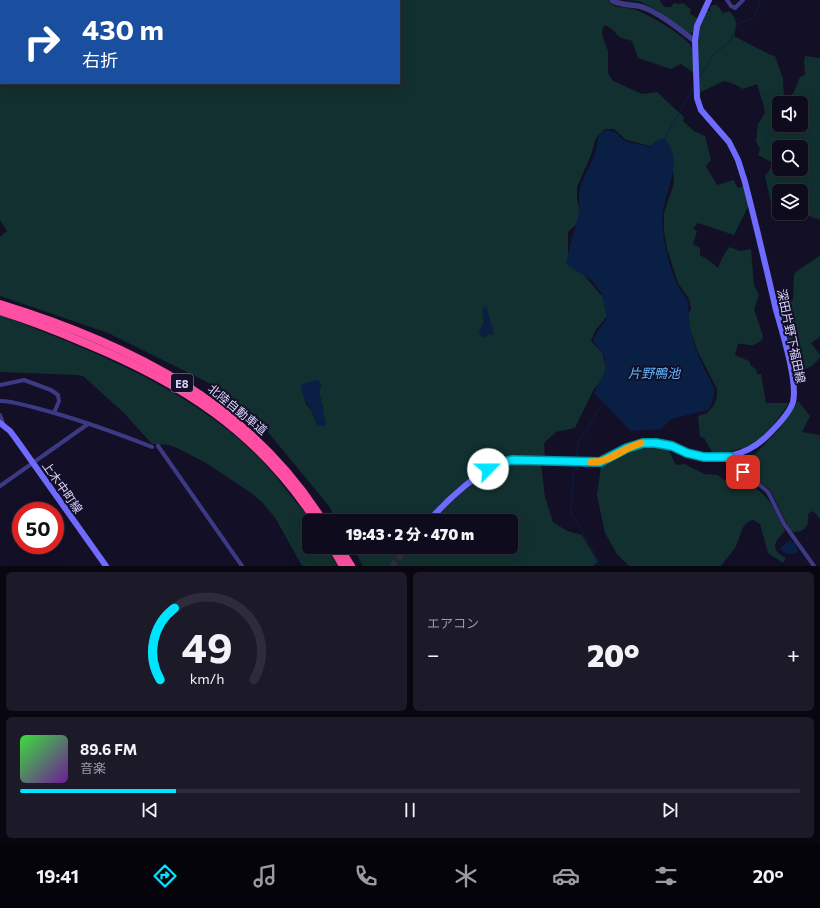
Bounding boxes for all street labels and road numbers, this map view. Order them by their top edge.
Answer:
street label: 深田片野下福田線 [775,288,809,384]
road number: E8 [171,374,193,392]
street label: 北陸自動車道 [206,381,270,437]
street label: 上木中町線 [40,458,86,516]

